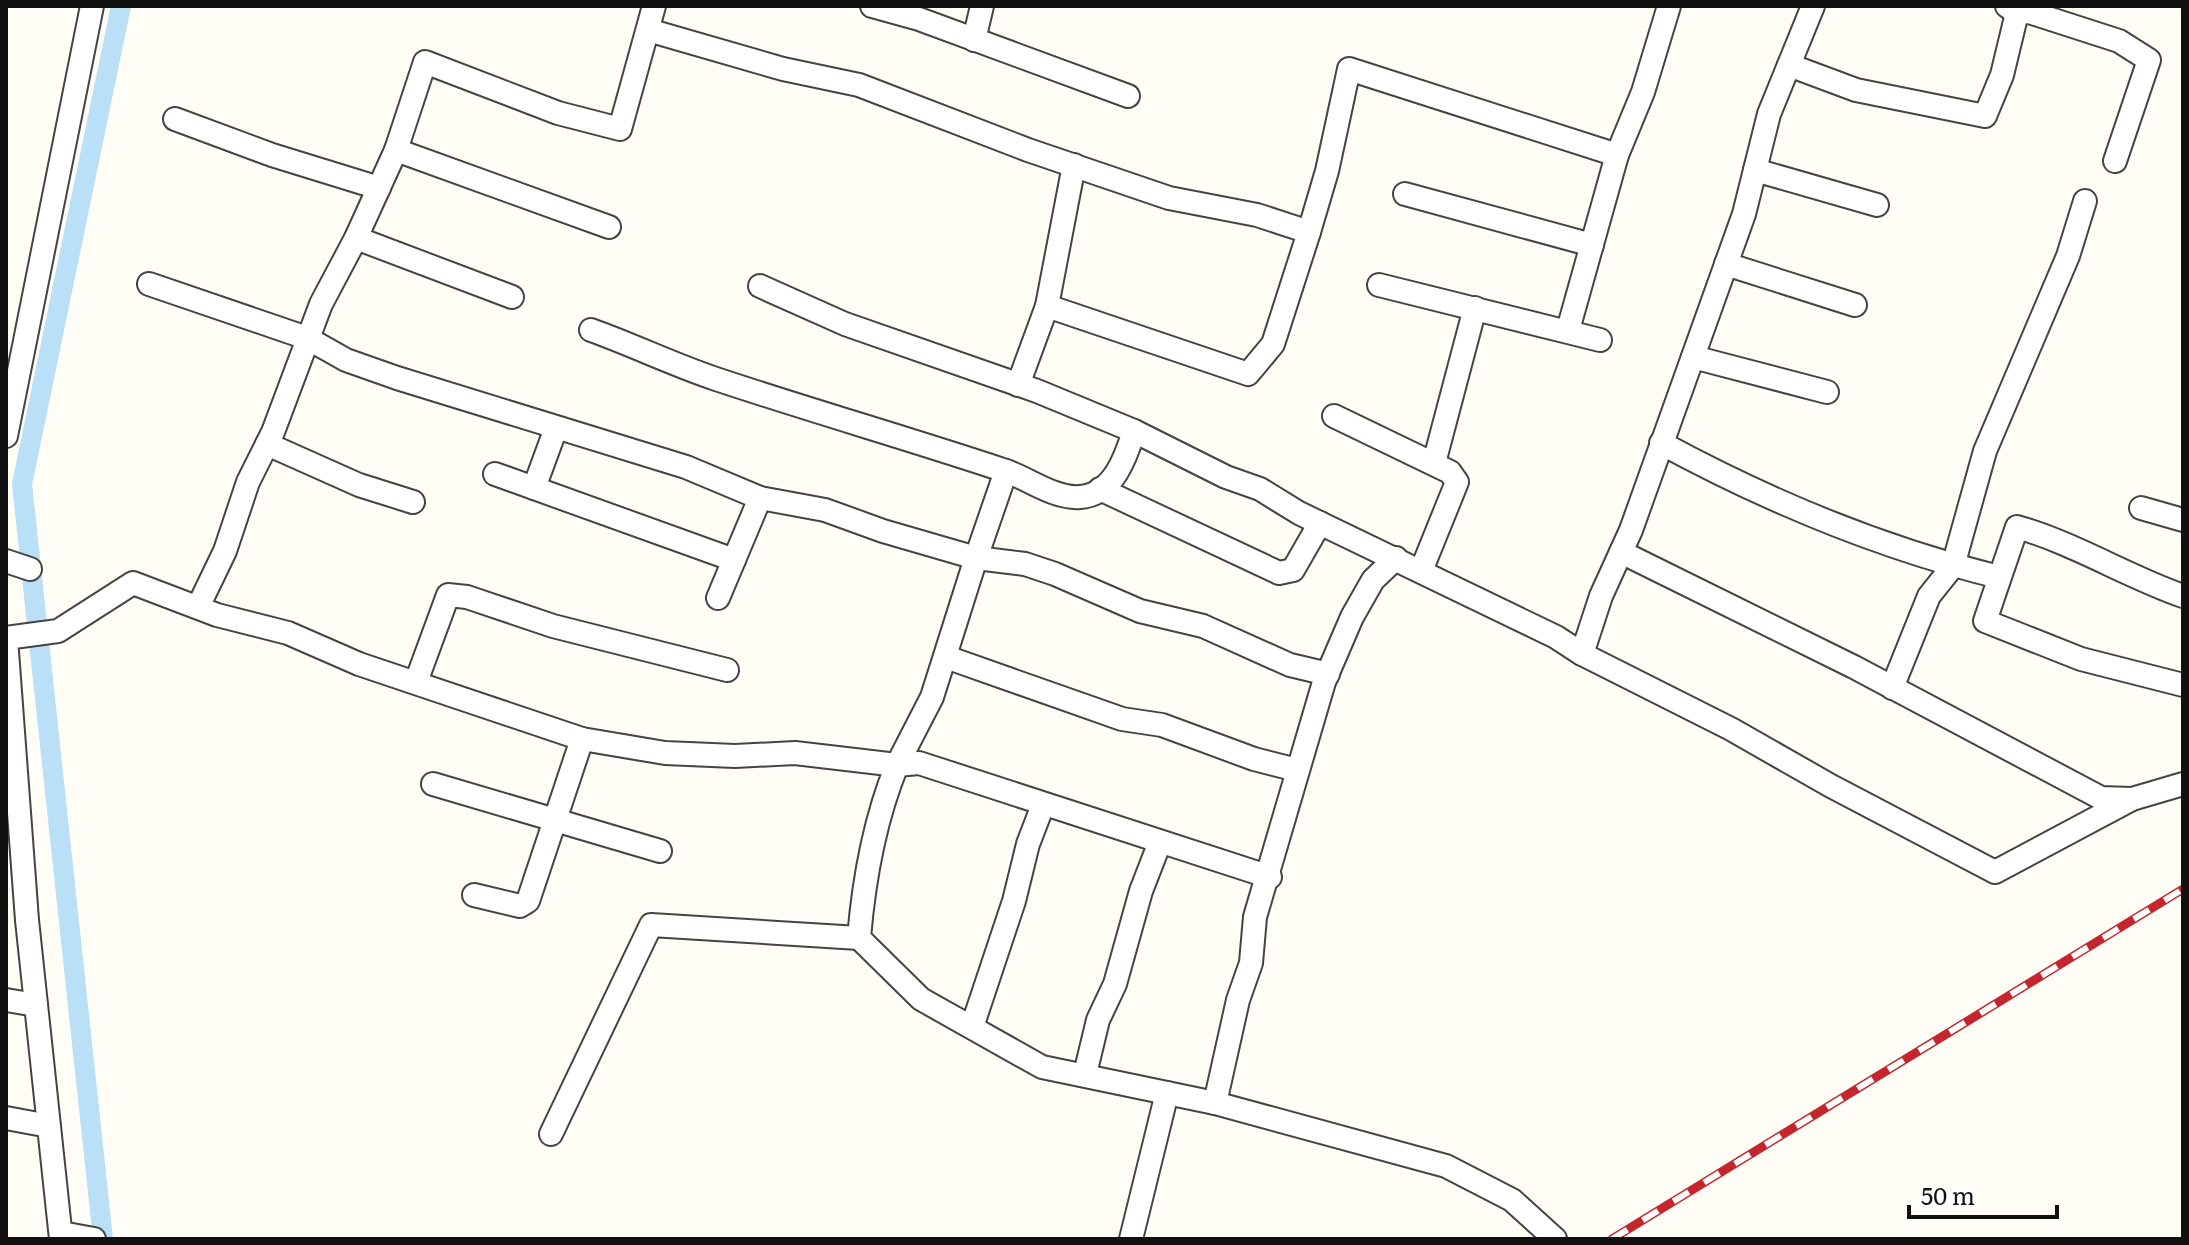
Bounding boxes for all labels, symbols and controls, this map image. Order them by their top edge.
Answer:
scale bar [1909,1169,2057,1219]
text: 50 m [1921,1177,1975,1212]

